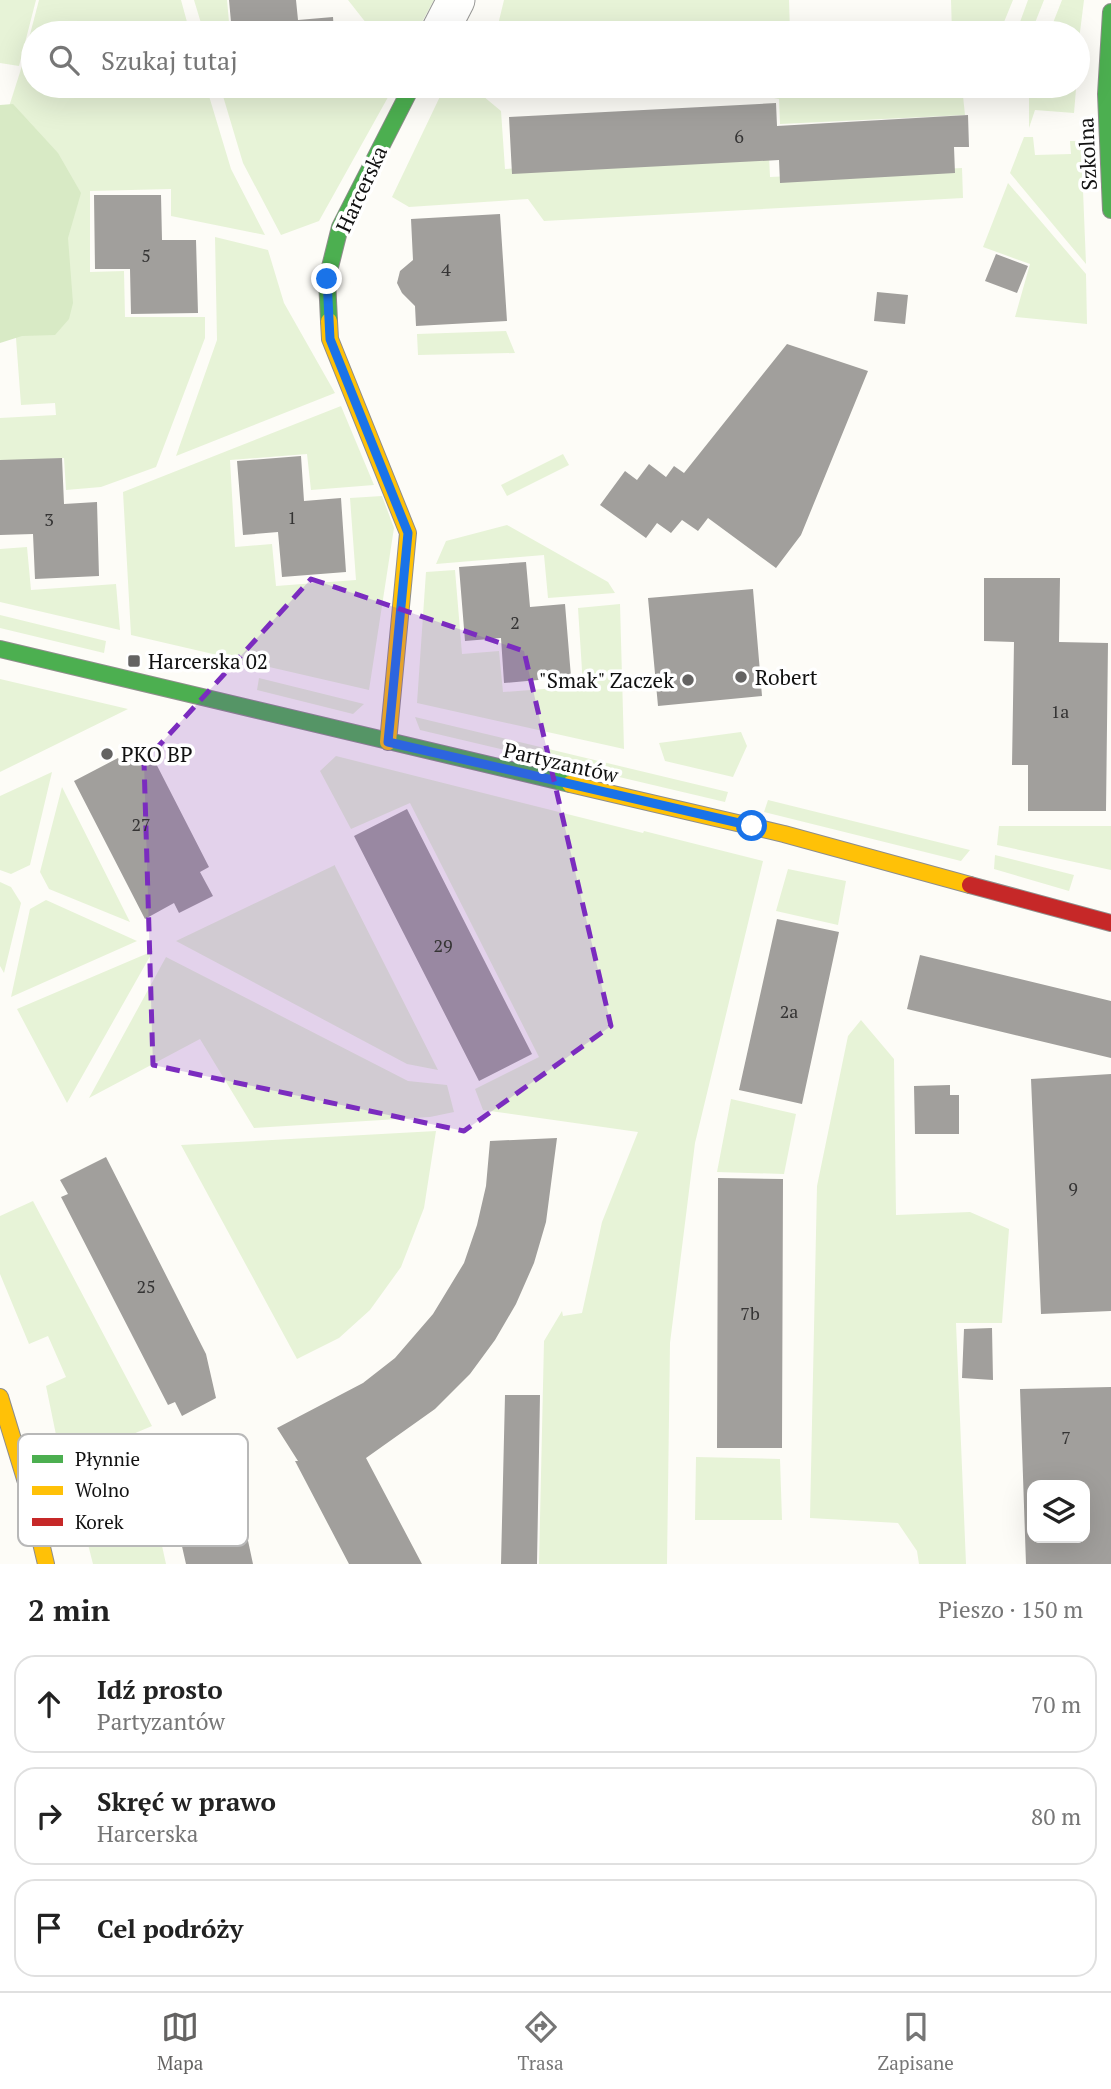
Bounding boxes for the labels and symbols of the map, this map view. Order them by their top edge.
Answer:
street label: Szkolna [1071,116,1103,191]
house number: 6 [734,124,744,148]
street label: Harcerska [329,141,393,237]
house number: 5 [141,243,151,267]
house number: 4 [441,257,451,281]
route end [311,263,342,294]
house number: 1 [287,505,297,529]
house number: 3 [44,507,54,531]
house number: 2 [510,610,520,634]
place label: Harcerska 02 [148,647,268,675]
marker: Harcerska 02 [126,653,142,669]
place label: Robert [755,663,818,691]
place label: "Smak" Zaczek [539,666,674,694]
marker: Robert [733,669,749,685]
marker: "Smak" Zaczek [680,672,696,688]
house number: 1a [1051,699,1069,723]
street label: Partyzantów [501,735,622,789]
place label: PKO BP [121,740,192,768]
marker: PKO BP [99,746,115,762]
route start [736,810,767,841]
house number: 27 [131,812,151,836]
house number: 29 [433,933,453,957]
house number: 2a [780,999,798,1023]
house number: 9 [1068,1176,1078,1200]
house number: 25 [136,1274,156,1298]
house number: 7b [740,1301,760,1325]
house number: 7 [1061,1425,1071,1449]
legend [18,1434,248,1546]
text: Płynnie [75,1446,140,1471]
text: Wolno [75,1477,130,1502]
text: Korek [75,1509,124,1534]

